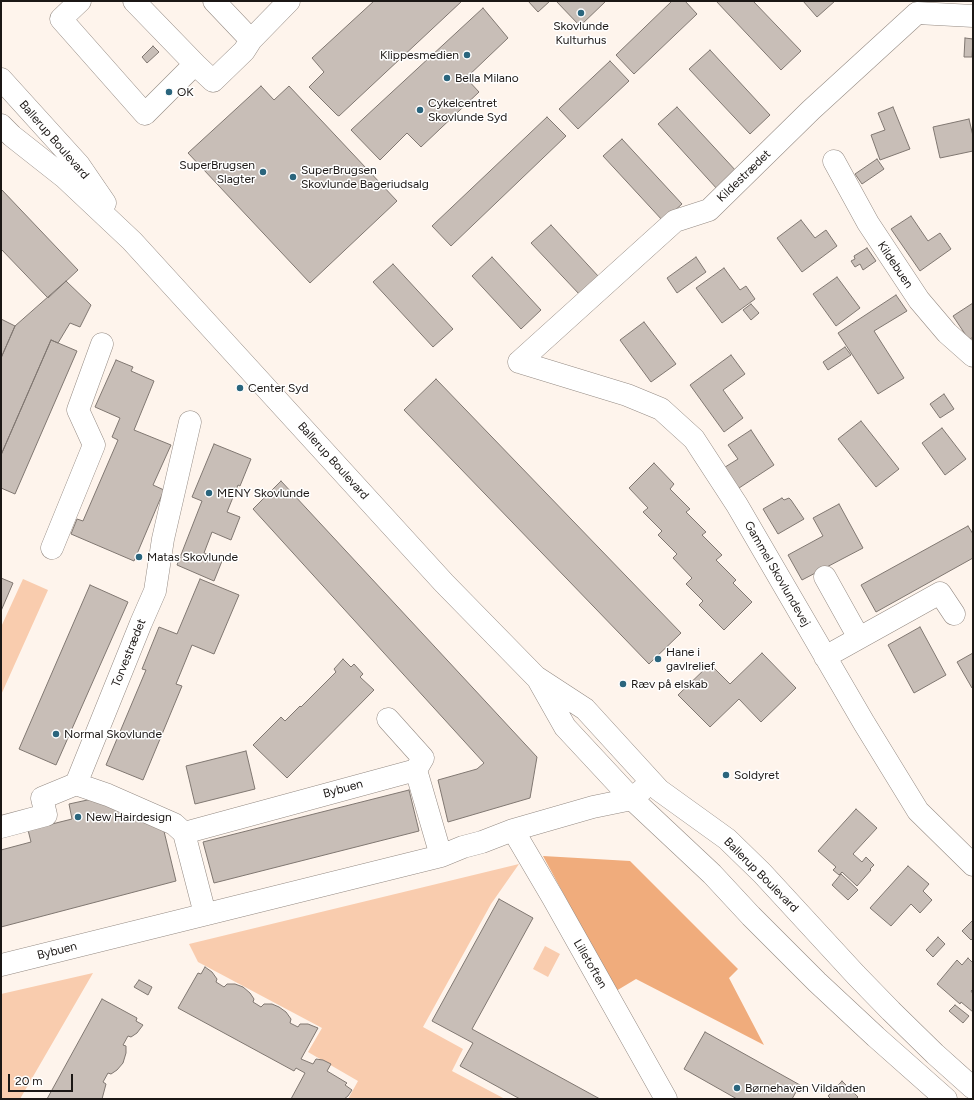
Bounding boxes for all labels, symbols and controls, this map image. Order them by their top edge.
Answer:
marker: Skovlunde Kulturhus [576,8,586,18]
place label: Skovlunde Kulturhus [553,19,609,47]
place label: Klippesmedien [380,48,459,62]
marker: Klippesmedien [462,50,472,60]
place label: Bella Milano [455,71,519,85]
marker: Bella Milano [442,73,452,83]
place label: OK [177,85,194,99]
marker: OK [164,87,174,97]
place label: Cykelcentret Skovlunde Syd [428,96,507,124]
street label: Ballerup Boulevard [16,98,92,182]
marker: Cykelcentret Skovlunde Syd [415,105,425,115]
street label: Kildestrædet [714,147,774,205]
place label: SuperBrugsen Slagter [179,158,255,186]
place label: SuperBrugsen Skovlunde Bageriudsalg [301,163,429,191]
marker: SuperBrugsen Slagter [258,167,268,177]
marker: SuperBrugsen Skovlunde Bageriudsalg [288,172,298,182]
street label: Kildebuen [874,239,916,291]
place label: Center Syd [248,381,309,395]
marker: Center Syd [235,383,245,393]
street label: Ballerup Boulevard [294,419,372,503]
place label: MENY Skovlunde [217,486,309,500]
marker: MENY Skovlunde [204,488,214,498]
street label: Gammel Skovlundevej [741,519,813,629]
place label: Matas Skovlunde [147,550,238,564]
marker: Matas Skovlunde [134,552,144,562]
street label: Torvestrædet [109,617,149,689]
place label: Hane i gavlrelief [666,645,715,673]
marker: Hane i gavlrelief [653,654,663,664]
place label: Ræv på elskab [631,677,708,691]
marker: Ræv på elskab [618,679,628,689]
place label: Normal Skovlunde [64,727,162,741]
marker: Normal Skovlunde [51,729,61,739]
place label: Soldyret [734,768,779,782]
marker: Soldyret [721,770,731,780]
street label: Bybuen [322,777,364,801]
place label: New Hairdesign [86,810,172,824]
marker: New Hairdesign [73,812,83,822]
street label: Ballerup Boulevard [721,835,801,915]
street label: Lilletoften [570,937,610,991]
street label: Bybuen [36,939,78,963]
scale bar [10,1066,75,1092]
text: 20 m [15,1074,43,1088]
place label: Børnehaven Vildanden [745,1081,865,1095]
marker: Børnehaven Vildanden [732,1083,742,1093]

